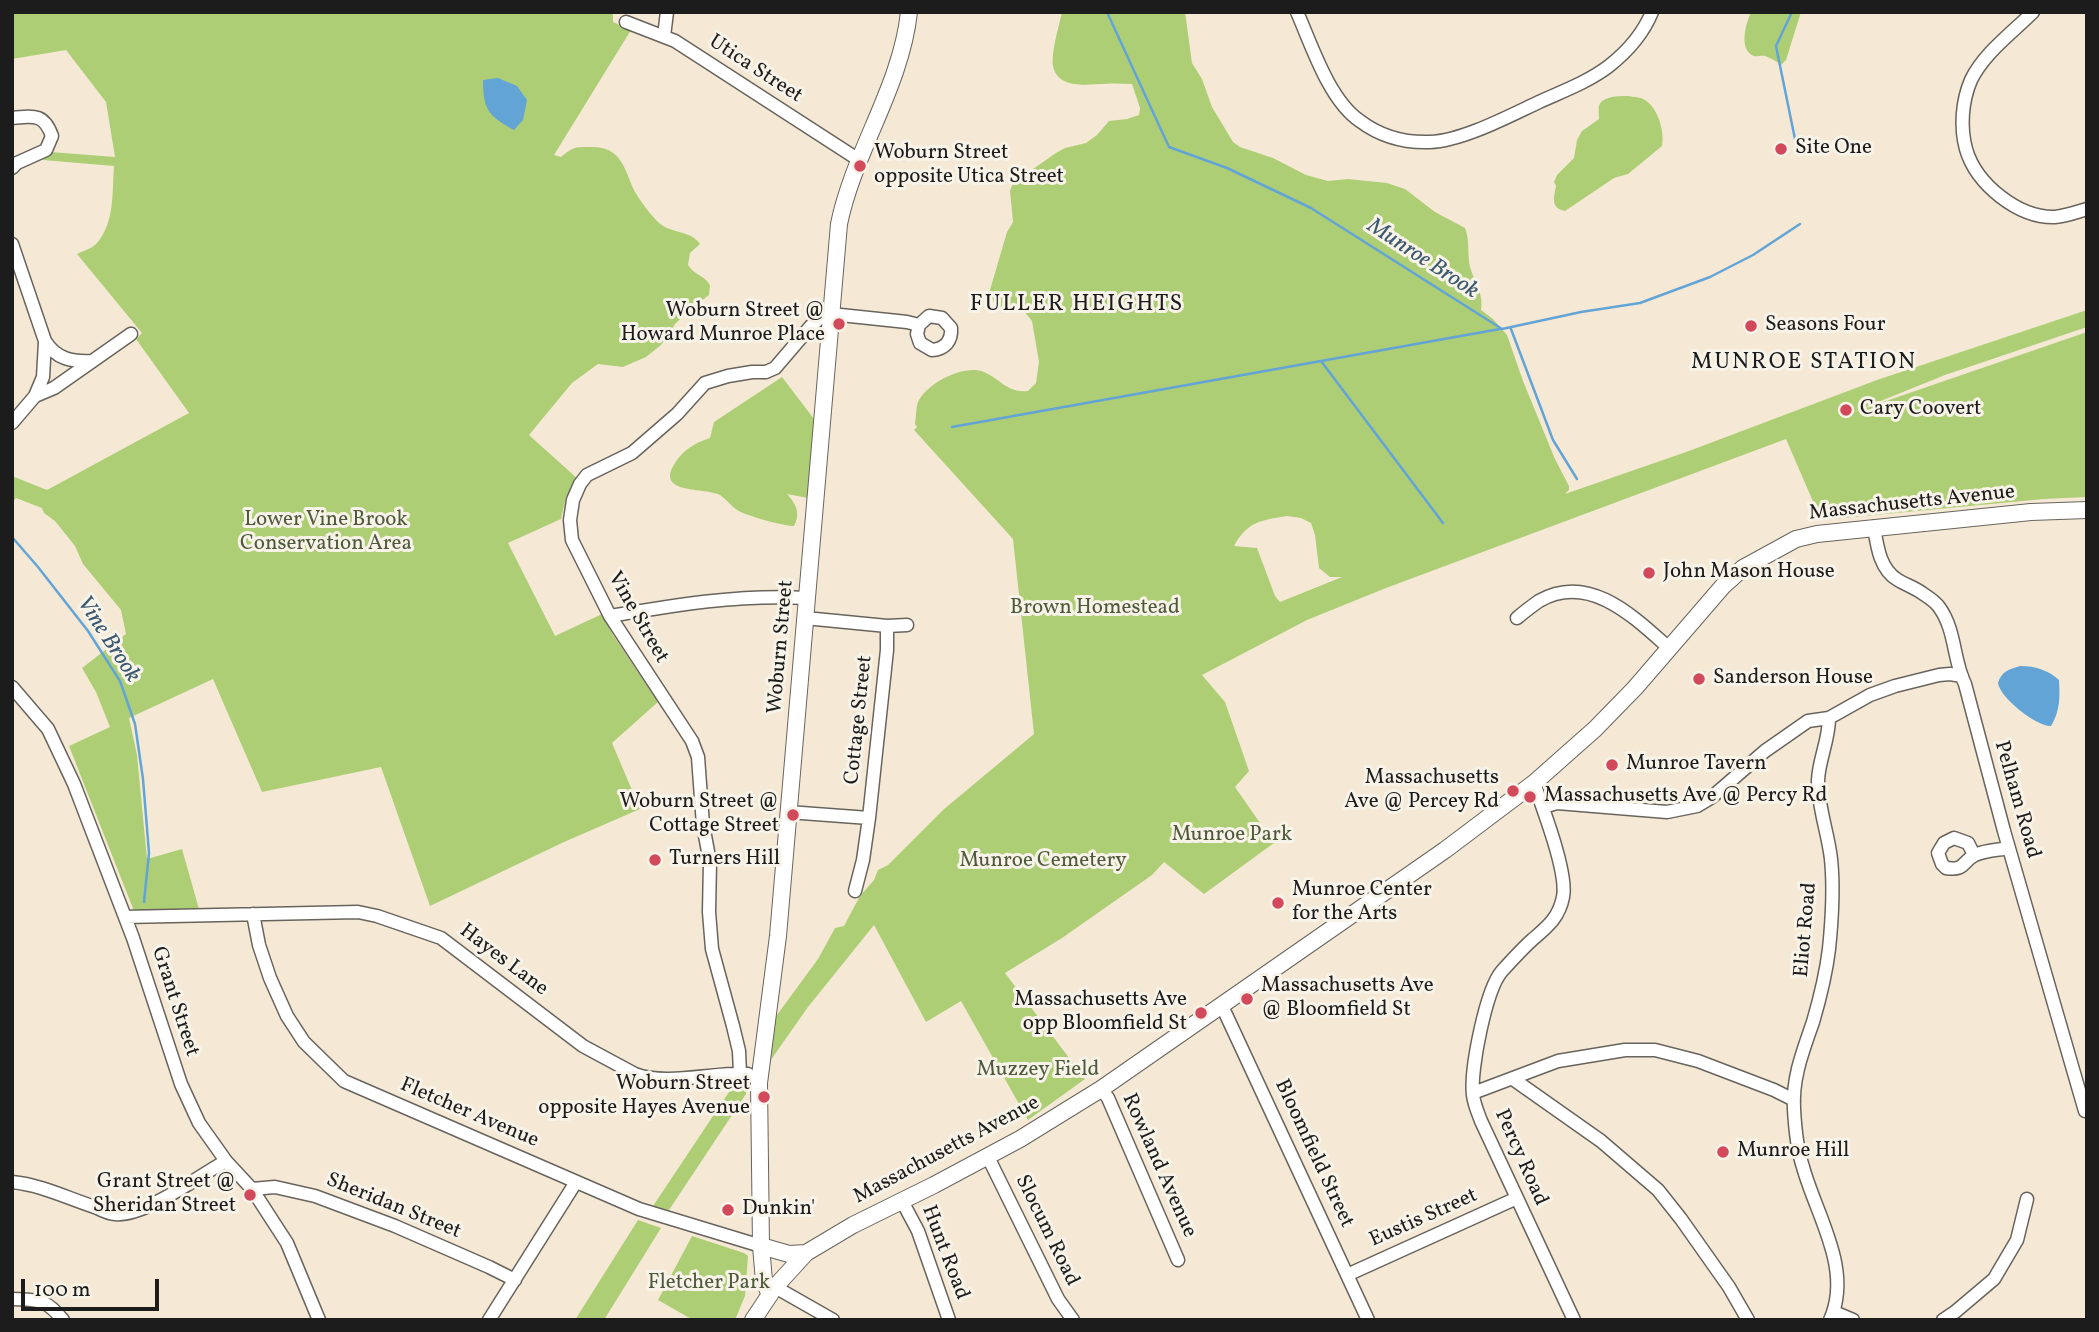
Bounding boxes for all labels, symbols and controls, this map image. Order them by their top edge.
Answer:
street label: Utica Street [703,30,807,110]
place label: Site One [1795,136,1872,162]
place label: Woburn Street opposite Utica Street [874,141,1064,191]
marker: Site One [1773,141,1789,157]
marker: Woburn Street opposite Utica Street [852,158,868,174]
water label: Munroe Brook [1361,214,1483,306]
district label: FULLER HEIGHTS [972,292,1182,320]
place label: Woburn Street @ Howard Munroe Place [621,299,825,349]
place label: Seasons Four [1765,313,1885,339]
marker: Woburn Street @ Howard Munroe Place [831,316,847,332]
marker: Seasons Four [1743,318,1759,334]
district label: MUNROE STATION [1693,350,1915,378]
place label: Cary Coovert [1860,397,1981,423]
marker: Cary Coovert [1838,402,1854,418]
street label: Massachusetts Avenue [1808,481,2016,527]
park label: Lower Vine Brook Conservation Area [240,508,412,558]
place label: John Mason House [1663,560,1835,586]
marker: John Mason House [1641,565,1657,581]
street label: Vine Street [601,568,673,668]
street label: Woburn Street [764,579,800,715]
water label: Vine Brook [69,591,145,689]
park label: Brown Homestead [1010,596,1180,622]
street label: Cottage Street [841,654,879,786]
place label: Sanderson House [1713,666,1873,692]
marker: Sanderson House [1691,671,1707,687]
street label: Pelham Road [1987,738,2045,862]
place label: Munroe Tavern [1626,752,1767,778]
marker: Munroe Tavern [1604,757,1620,773]
place label: Massachusetts Ave @ Percey Rd [1344,766,1499,816]
marker: Massachusetts Ave @ Percey Rd [1505,783,1521,799]
place label: Massachusetts Ave @ Percy Rd [1544,784,1827,810]
marker: Massachusetts Ave @ Percy Rd [1522,789,1538,805]
place label: Woburn Street @ Cottage Street [620,790,779,840]
marker: Woburn Street @ Cottage Street [785,807,801,823]
park label: Munroe Park [1172,823,1292,849]
place label: Turners Hill [669,847,780,873]
park label: Munroe Cemetery [959,849,1127,875]
marker: Turners Hill [647,852,663,868]
place label: Munroe Center for the Arts [1292,878,1432,928]
street label: Eliot Road [1790,881,1824,979]
marker: Munroe Center for the Arts [1270,895,1286,911]
street label: Hayes Lane [454,919,552,1003]
street label: Grant Street [144,944,204,1060]
place label: Massachusetts Ave @ Bloomfield St [1261,974,1434,1024]
place label: Massachusetts Ave opp Bloomfield St [1014,988,1187,1038]
marker: Massachusetts Ave @ Bloomfield St [1239,991,1255,1007]
marker: Massachusetts Ave opp Bloomfield St [1193,1005,1209,1021]
park label: Muzzey Field [977,1058,1099,1084]
place label: Woburn Street opposite Hayes Avenue [538,1072,750,1122]
street label: Fletcher Avenue [396,1073,542,1155]
street label: Bloomfield Street [1268,1076,1358,1232]
marker: Woburn Street opposite Hayes Avenue [756,1089,772,1105]
street label: Rowland Avenue [1115,1090,1201,1242]
street label: Massachusetts Avenue [850,1091,1044,1211]
street label: Percy Road [1488,1106,1552,1210]
place label: Munroe Hill [1737,1139,1849,1165]
marker: Munroe Hill [1715,1144,1731,1160]
street label: Sheridan Street [322,1168,464,1246]
place label: Grant Street @ Sheridan Street [93,1170,236,1220]
street label: Slocum Road [1008,1171,1084,1291]
street label: Eustis Street [1366,1184,1482,1254]
marker: Grant Street @ Sheridan Street [242,1187,258,1203]
place label: Dunkin' [742,1197,815,1223]
marker: Dunkin' [720,1202,736,1218]
street label: Hunt Road [914,1202,974,1304]
scale bar [24,1266,163,1310]
park label: Fletcher Park [648,1271,770,1297]
text: 100 m [34,1276,91,1305]

